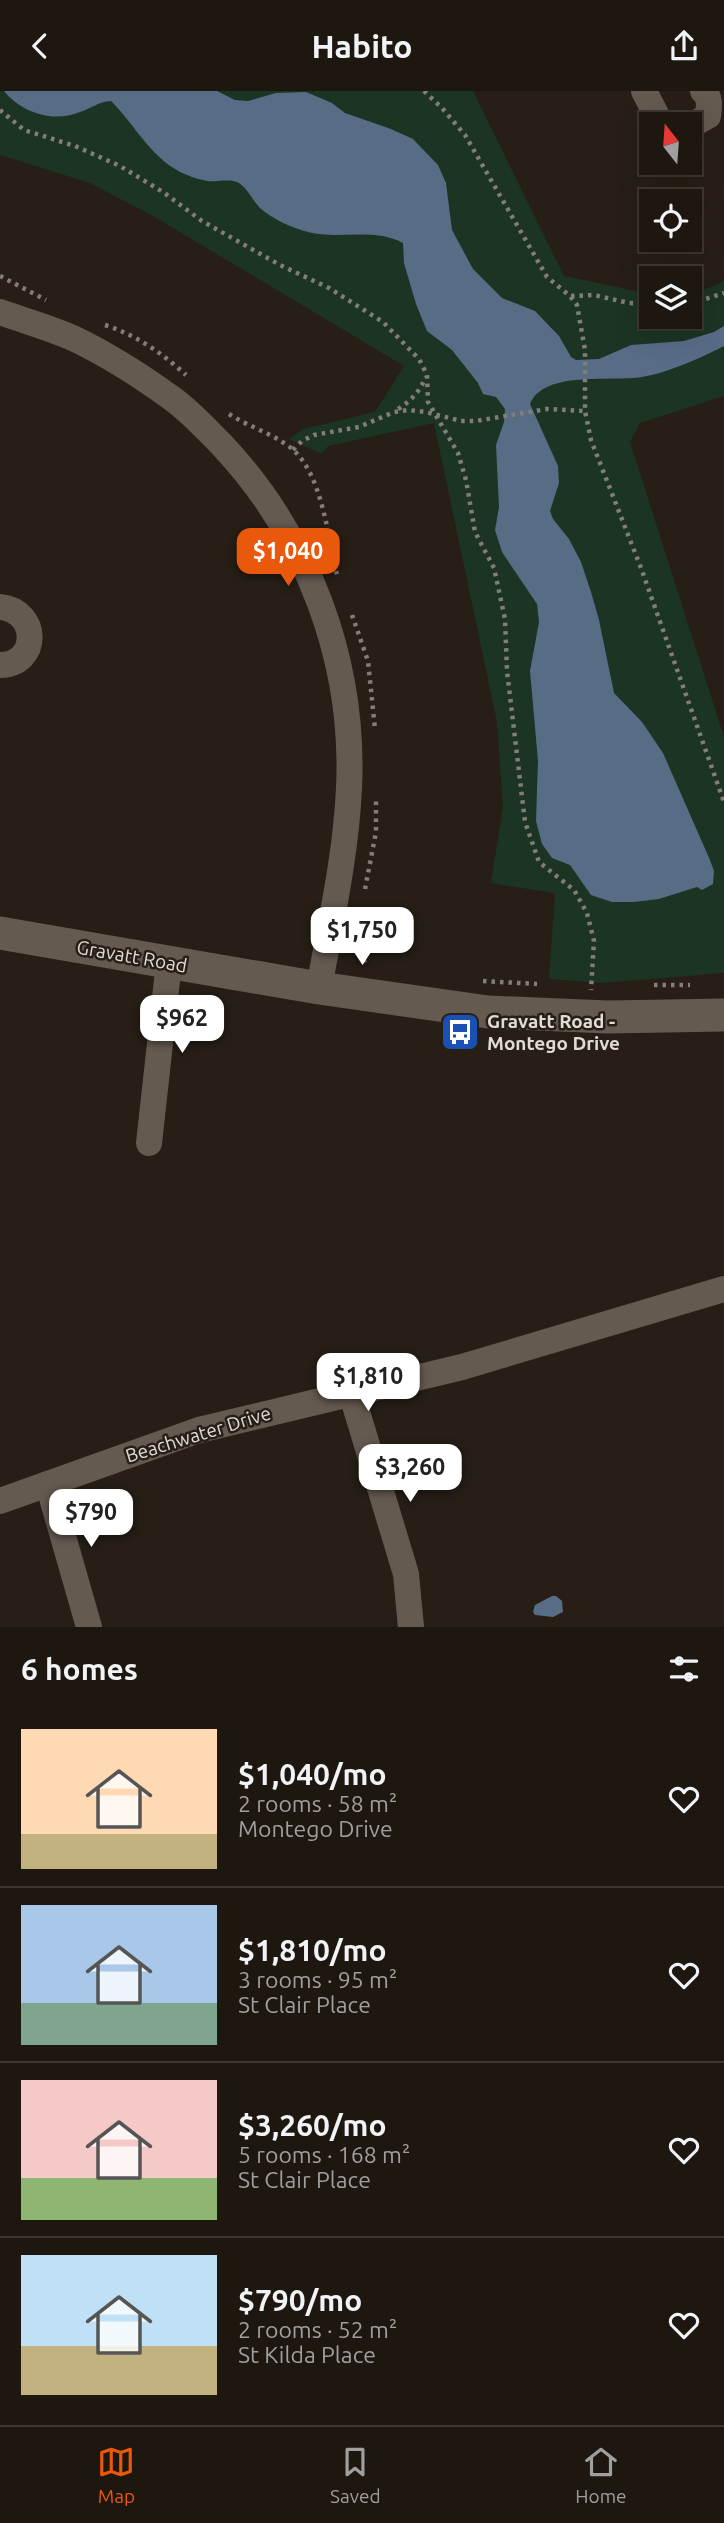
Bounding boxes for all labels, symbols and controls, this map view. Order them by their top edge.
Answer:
icon: back [21,27,59,65]
icon: share [665,27,703,65]
text: Habito [311,28,413,64]
north arrow [639,112,702,175]
map controls [639,112,702,329]
button: locate [639,189,702,252]
button: layers [639,266,702,329]
pin: $1,040 [231,529,345,588]
text: $1,040 [253,538,323,563]
pin: $1,750 [305,907,419,967]
text: $1,750 [327,917,397,942]
street label: Gravatt Road [75,935,189,977]
pin: $962 [141,995,223,1055]
text: $962 [156,1005,208,1030]
place label: Gravatt Road - Montego Drive [487,1010,620,1054]
bus stop icon: Gravatt Road - Montego Drive [439,1011,481,1053]
pin: $1,810 [311,1353,425,1413]
text: $1,810 [333,1363,403,1388]
street label: Beachwater Drive [123,1401,273,1467]
pin: $3,260 [353,1445,467,1504]
text: $3,260 [375,1454,445,1479]
pin: $790 [50,1489,132,1549]
text: $790 [65,1499,117,1524]
icon: filters [665,1650,703,1688]
text: 6 homes [21,1652,138,1686]
icon: home [77,1757,161,1841]
text: $1,040/mo [238,1757,387,1791]
icon: heart [665,1780,703,1818]
text: 2 rooms · 58 m² [238,1791,397,1816]
text: Montego Drive [238,1816,393,1841]
icon: home [77,1933,161,2017]
text: $1,810/mo [238,1933,387,1967]
icon: heart [665,1956,703,1994]
text: 3 rooms · 95 m² [238,1967,397,1992]
text: St Clair Place [238,1992,371,2017]
icon: home [77,2108,161,2192]
text: $3,260/mo [238,2108,387,2142]
icon: heart [665,2131,703,2169]
text: 5 rooms · 168 m² [238,2142,410,2167]
text: St Clair Place [238,2167,371,2192]
icon: home [77,2283,161,2367]
text: $790/mo [238,2283,362,2317]
icon: heart [665,2306,703,2344]
text: 2 rooms · 52 m² [238,2317,397,2342]
text: St Kilda Place [238,2342,376,2367]
tab: Map [97,2443,135,2507]
tab: Saved [330,2443,381,2507]
tab: Home [575,2443,627,2507]

